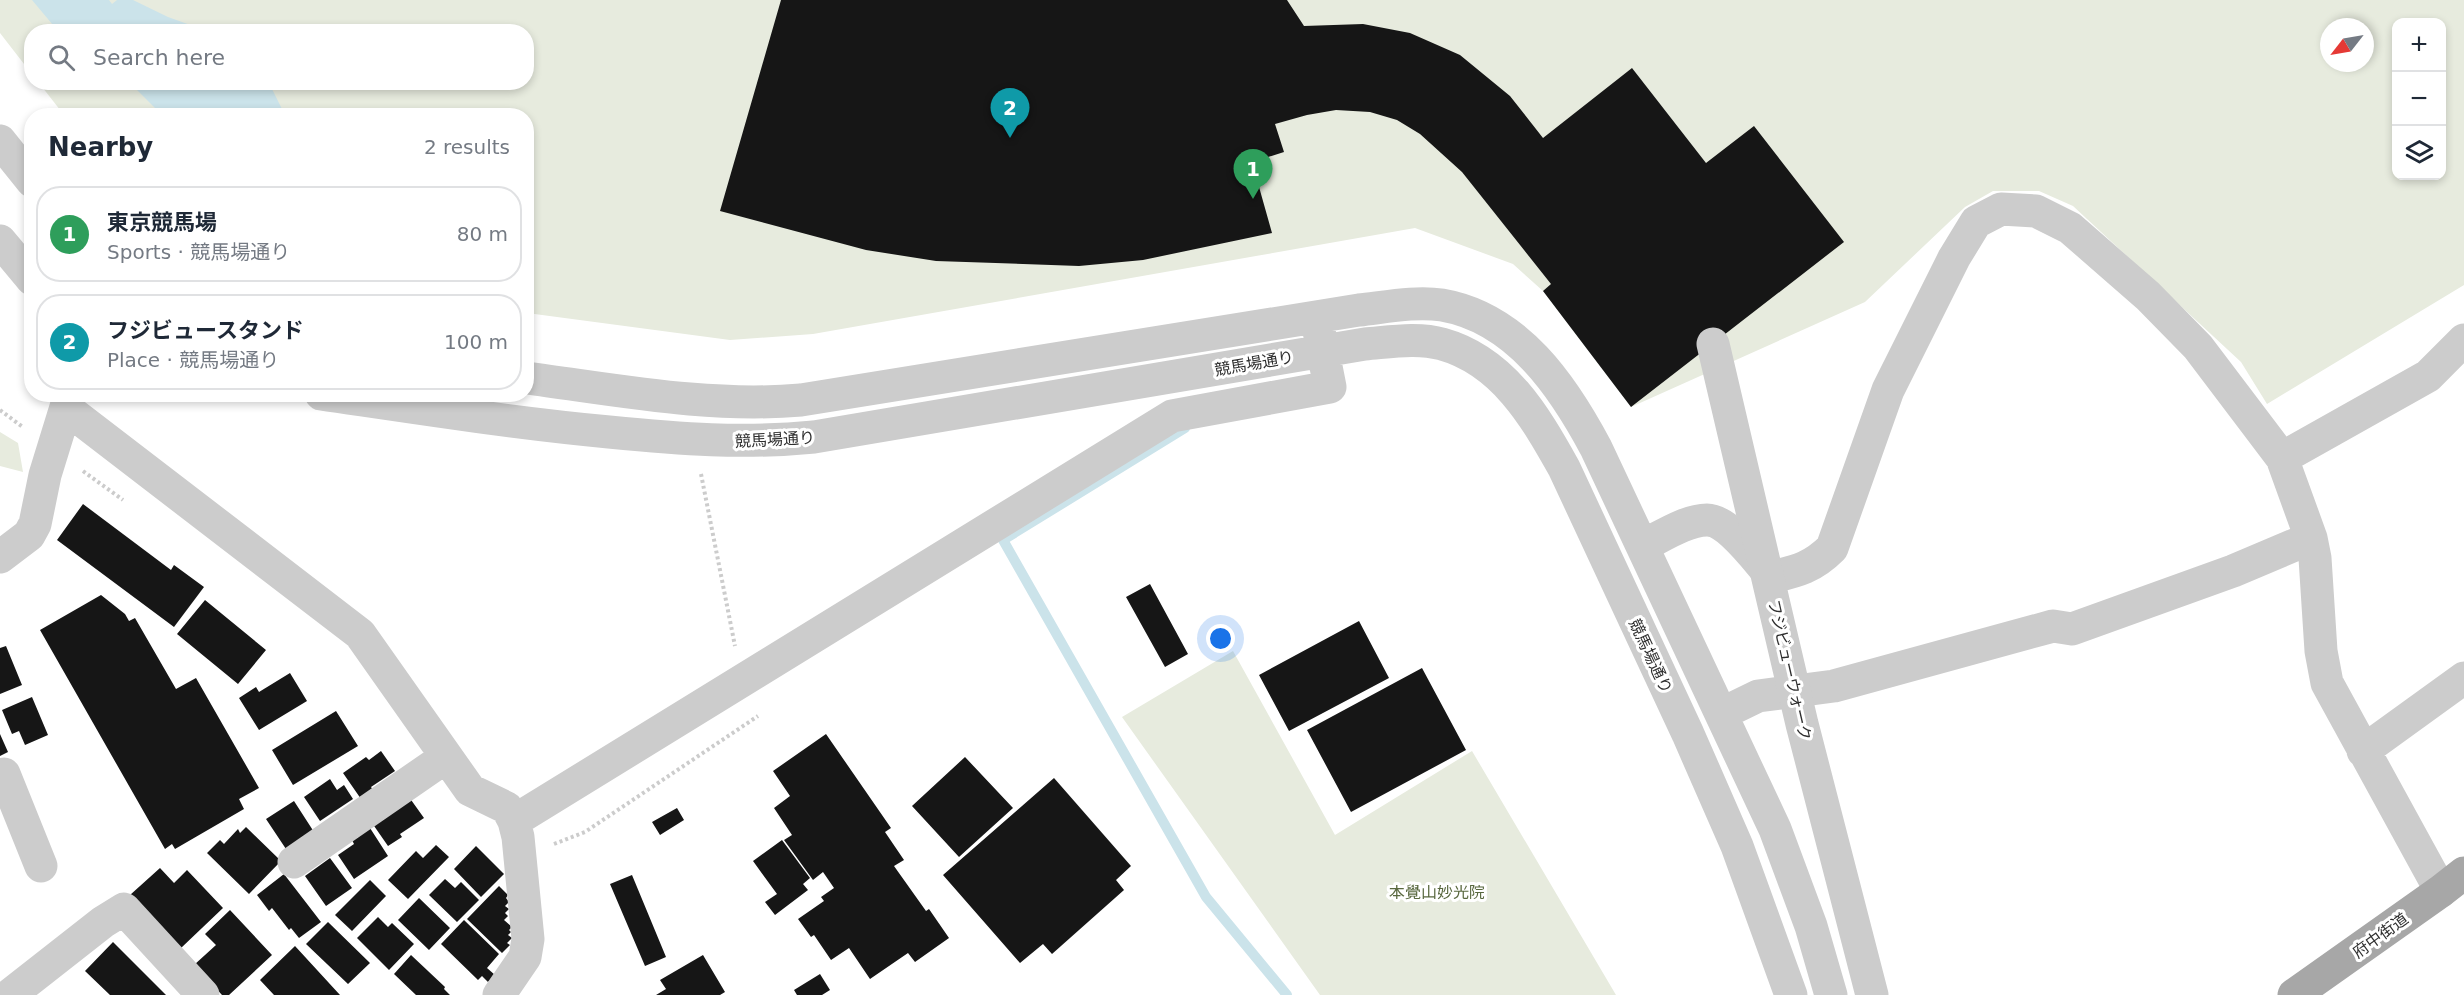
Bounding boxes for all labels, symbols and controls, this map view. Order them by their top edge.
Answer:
north arrow [2320,18,2374,72]
map controls [2392,18,2446,180]
button: + [2392,18,2446,72]
search box [24,24,534,90]
icon: search [45,41,78,74]
text: Search here [93,45,225,70]
button: − [2392,72,2446,126]
pin: 2 [990,88,1030,138]
button: layers [2392,126,2446,180]
text: Nearby [48,132,153,162]
text: 2 results [424,135,510,159]
pin: 1 [1234,150,1272,199]
text: 東京競馬場 [107,210,217,235]
text: 1 [63,222,76,246]
text: 80 m [457,222,508,246]
text: Sports · 競馬場通り [107,240,290,264]
text: フジビュースタンド [107,318,304,343]
text: 2 [63,330,76,354]
text: 100 m [444,330,508,354]
street label: 競馬場通り [1213,347,1295,380]
text: Place · 競馬場通り [107,348,279,372]
street label: 競馬場通り [735,428,815,451]
street label: フジビューウォーク [1764,598,1815,742]
street label: 競馬場通り [1625,616,1676,696]
your location [1206,624,1235,653]
park label: 本覺山妙光院 [1389,883,1485,902]
street label: 府中街道 [2349,909,2412,962]

